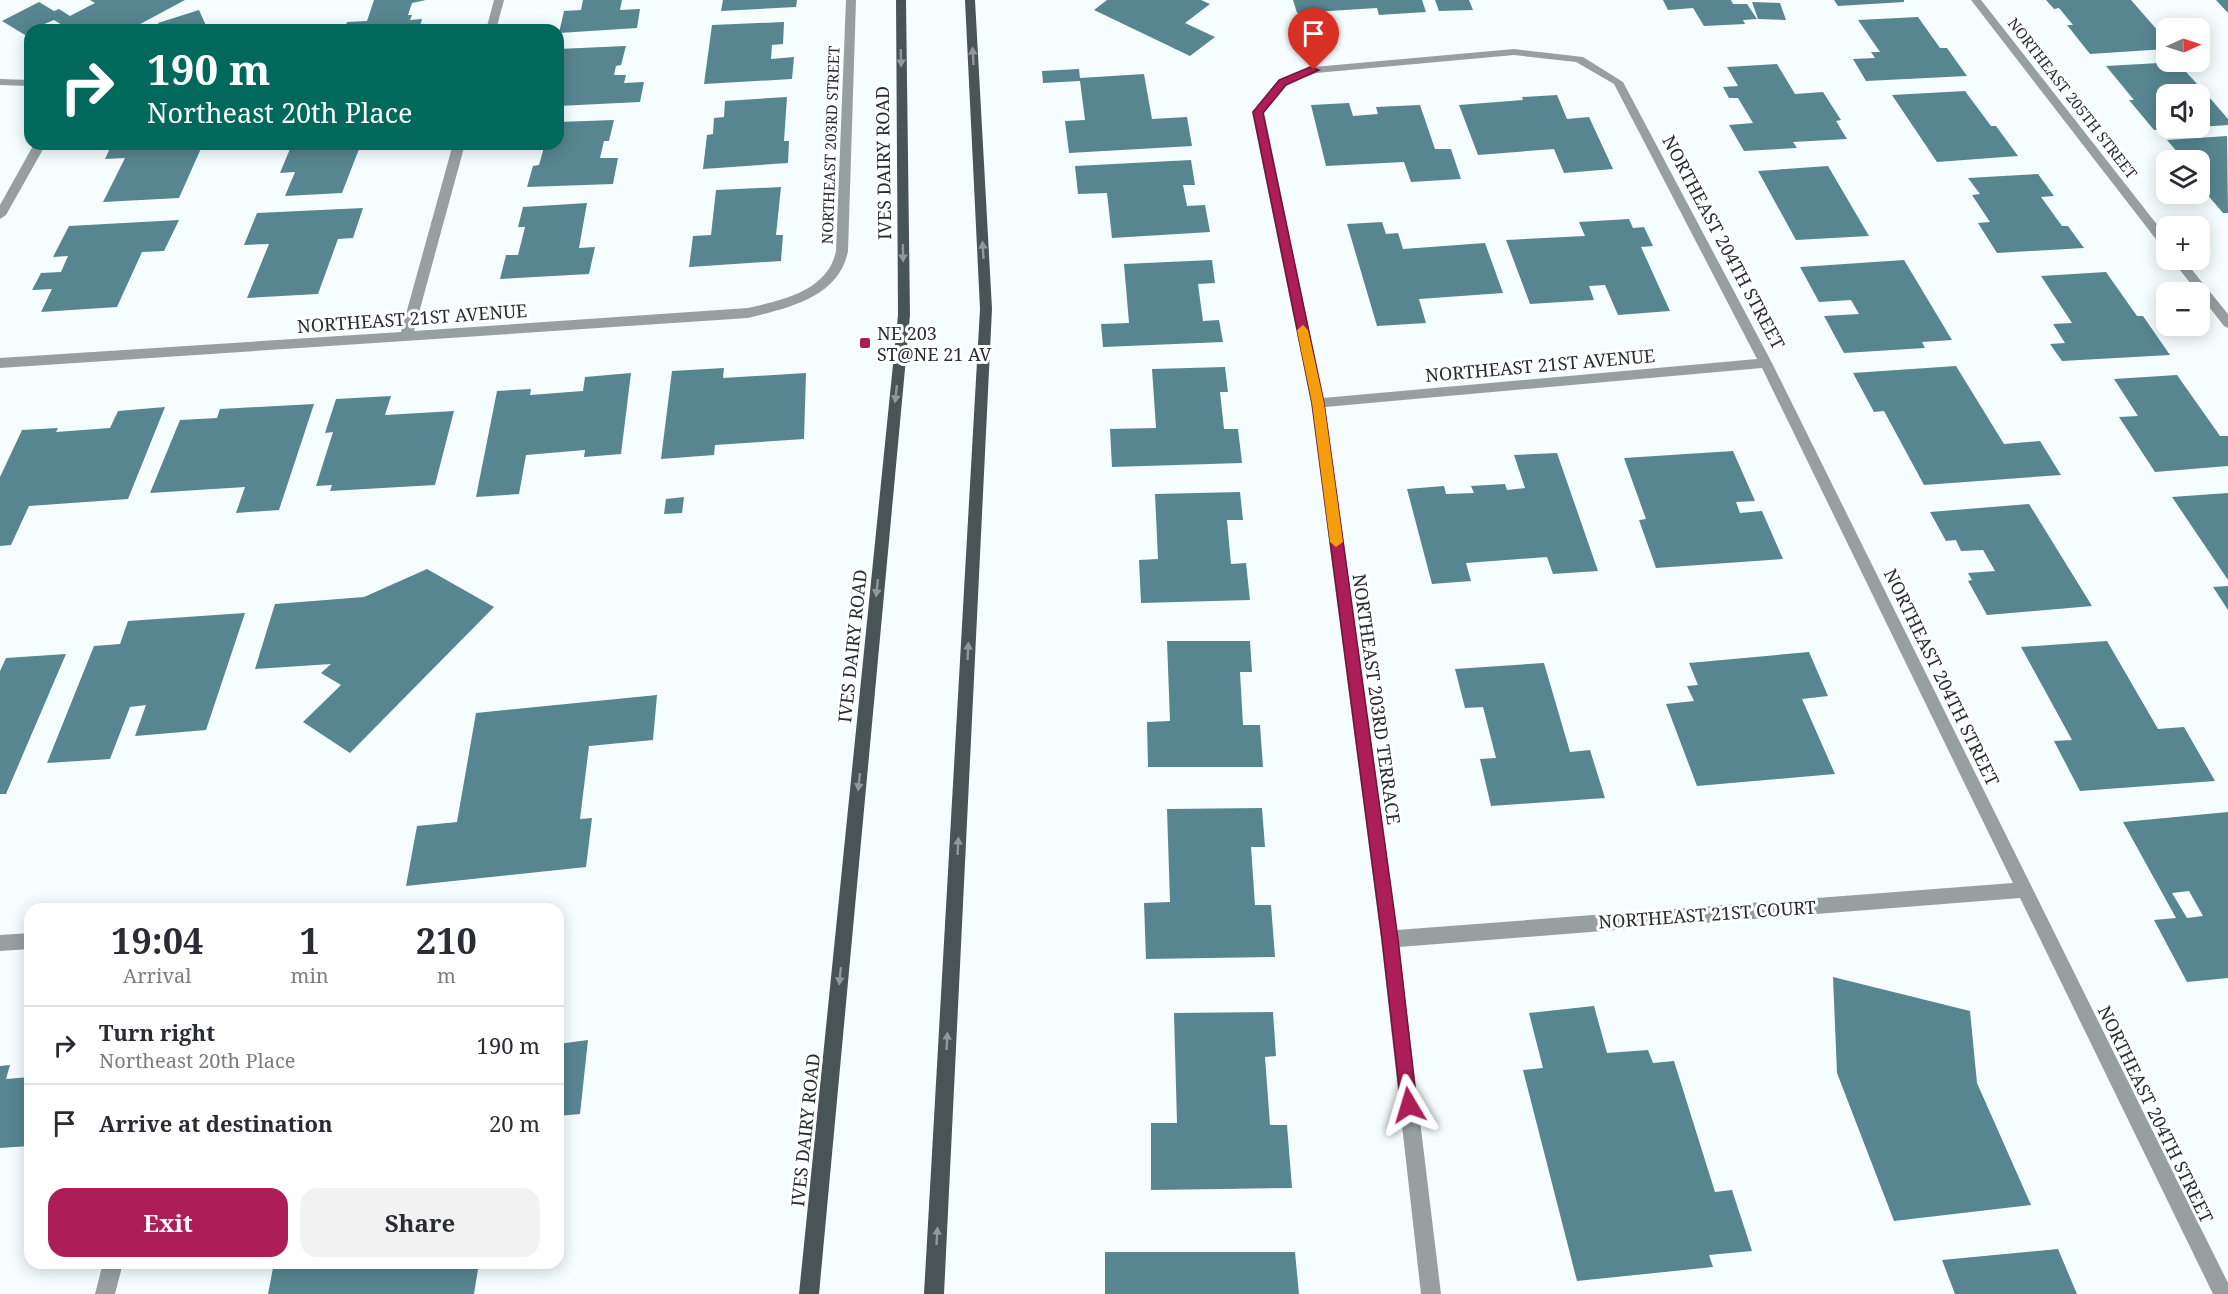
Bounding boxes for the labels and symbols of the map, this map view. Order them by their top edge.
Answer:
pin [1288,8,1339,70]
street label: NORTHEAST 205TH STREET [2004,13,2142,183]
north arrow [2156,18,2210,72]
street label: NORTHEAST 203RD STREET [817,45,843,245]
one-way arrow [969,46,978,65]
one-way arrow [896,49,906,68]
street label: IVES DAIRY ROAD [870,86,896,240]
street label: NORTHEAST 204TH STREET [1657,131,1791,353]
one-way arrow [979,241,988,260]
one-way arrow [898,244,908,263]
street label: NORTHEAST 21ST AVENUE [296,298,528,338]
place label: NE 203 ST@NE 21 AV [877,321,992,366]
marker: NE 203 ST@NE 21 AV [858,336,872,350]
street label: NORTHEAST 21ST AVENUE [1424,343,1656,387]
one-way arrow [891,384,901,403]
street label: NORTHEAST 204TH STREET [1879,564,2005,790]
street label: IVES DAIRY ROAD [832,568,872,724]
street label: NORTHEAST 203RD TERRACE [1348,572,1406,826]
one-way arrow [872,578,882,597]
one-way arrow [963,642,973,661]
one-way arrow [854,773,864,792]
one-way arrow [953,837,962,856]
street label: NORTHEAST 21ST COURT [1597,894,1817,934]
one-way arrow [835,967,845,986]
street label: NORTHEAST 204TH STREET [2093,1001,2219,1227]
one-way arrow [943,1031,952,1050]
street label: IVES DAIRY ROAD [785,1052,825,1208]
position arrow [1377,1073,1441,1137]
one-way arrow [932,1226,941,1245]

